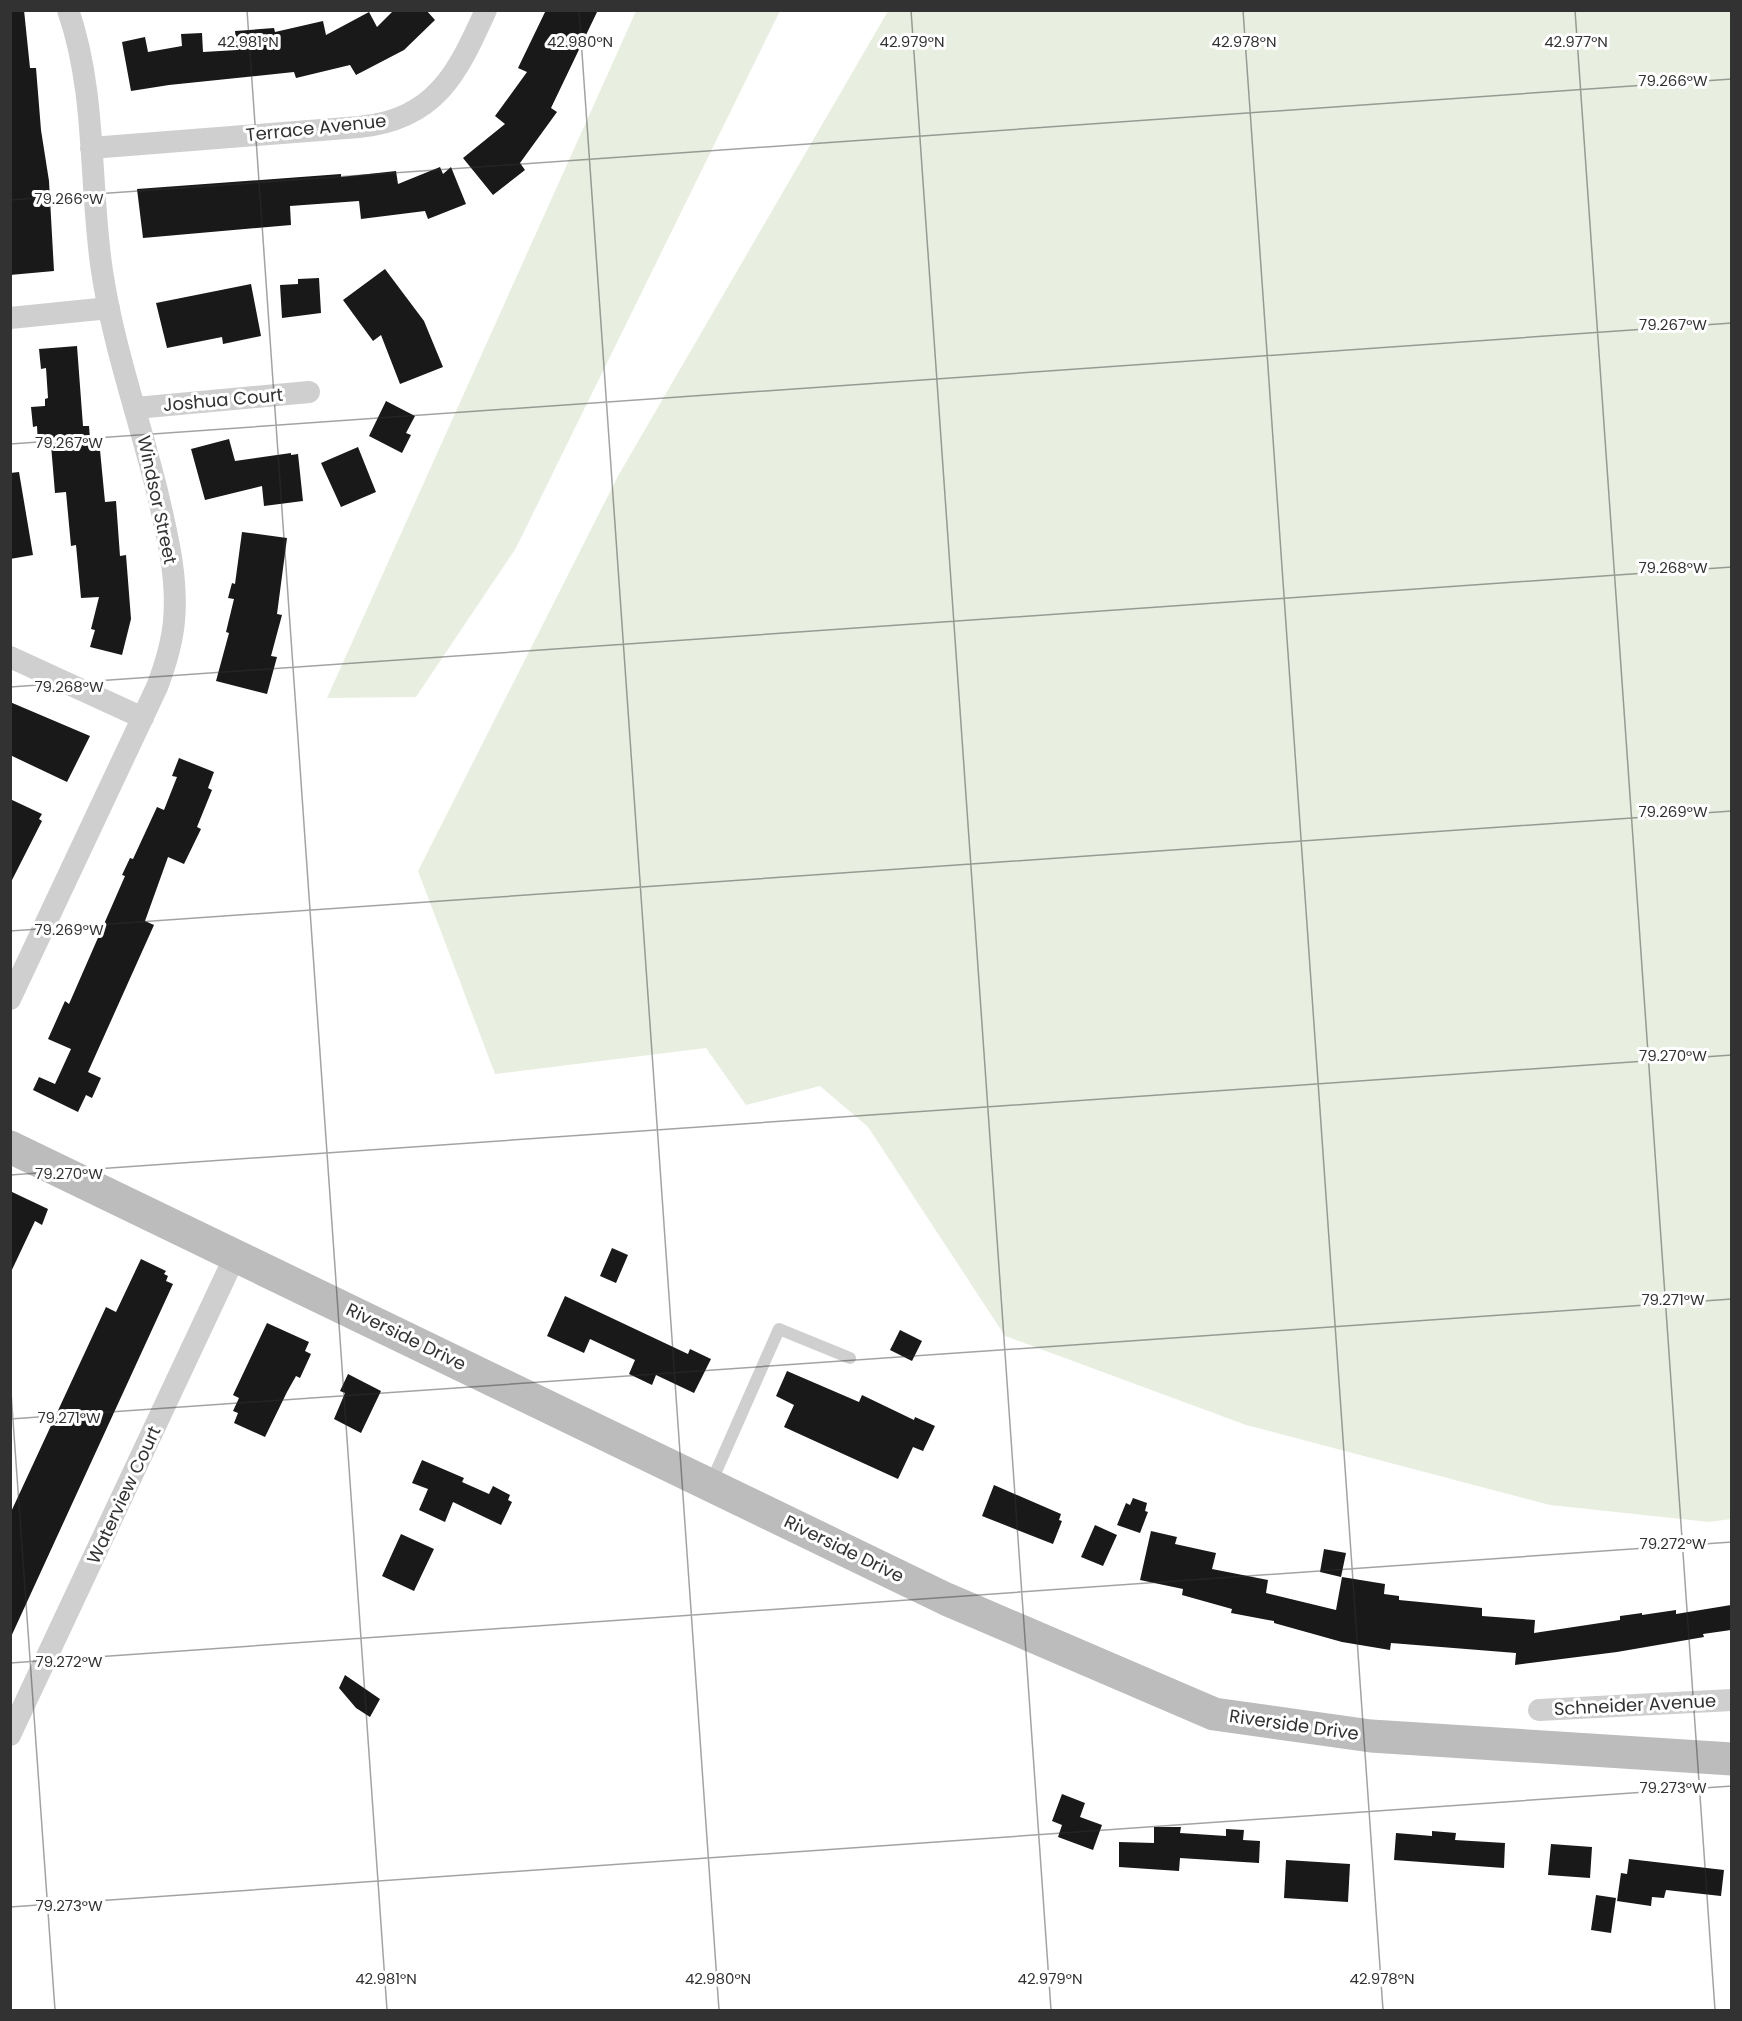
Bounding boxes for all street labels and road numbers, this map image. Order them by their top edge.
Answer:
street label: Terrace Avenue [245,108,387,147]
street label: Joshua Court [162,382,284,417]
street label: Windsor Street [132,433,183,566]
street label: Riverside Drive [342,1297,470,1376]
street label: Waterview Court [81,1422,166,1568]
street label: Riverside Drive [780,1509,908,1588]
street label: Schneider Avenue [1553,1688,1717,1721]
street label: Riverside Drive [1228,1703,1360,1746]

